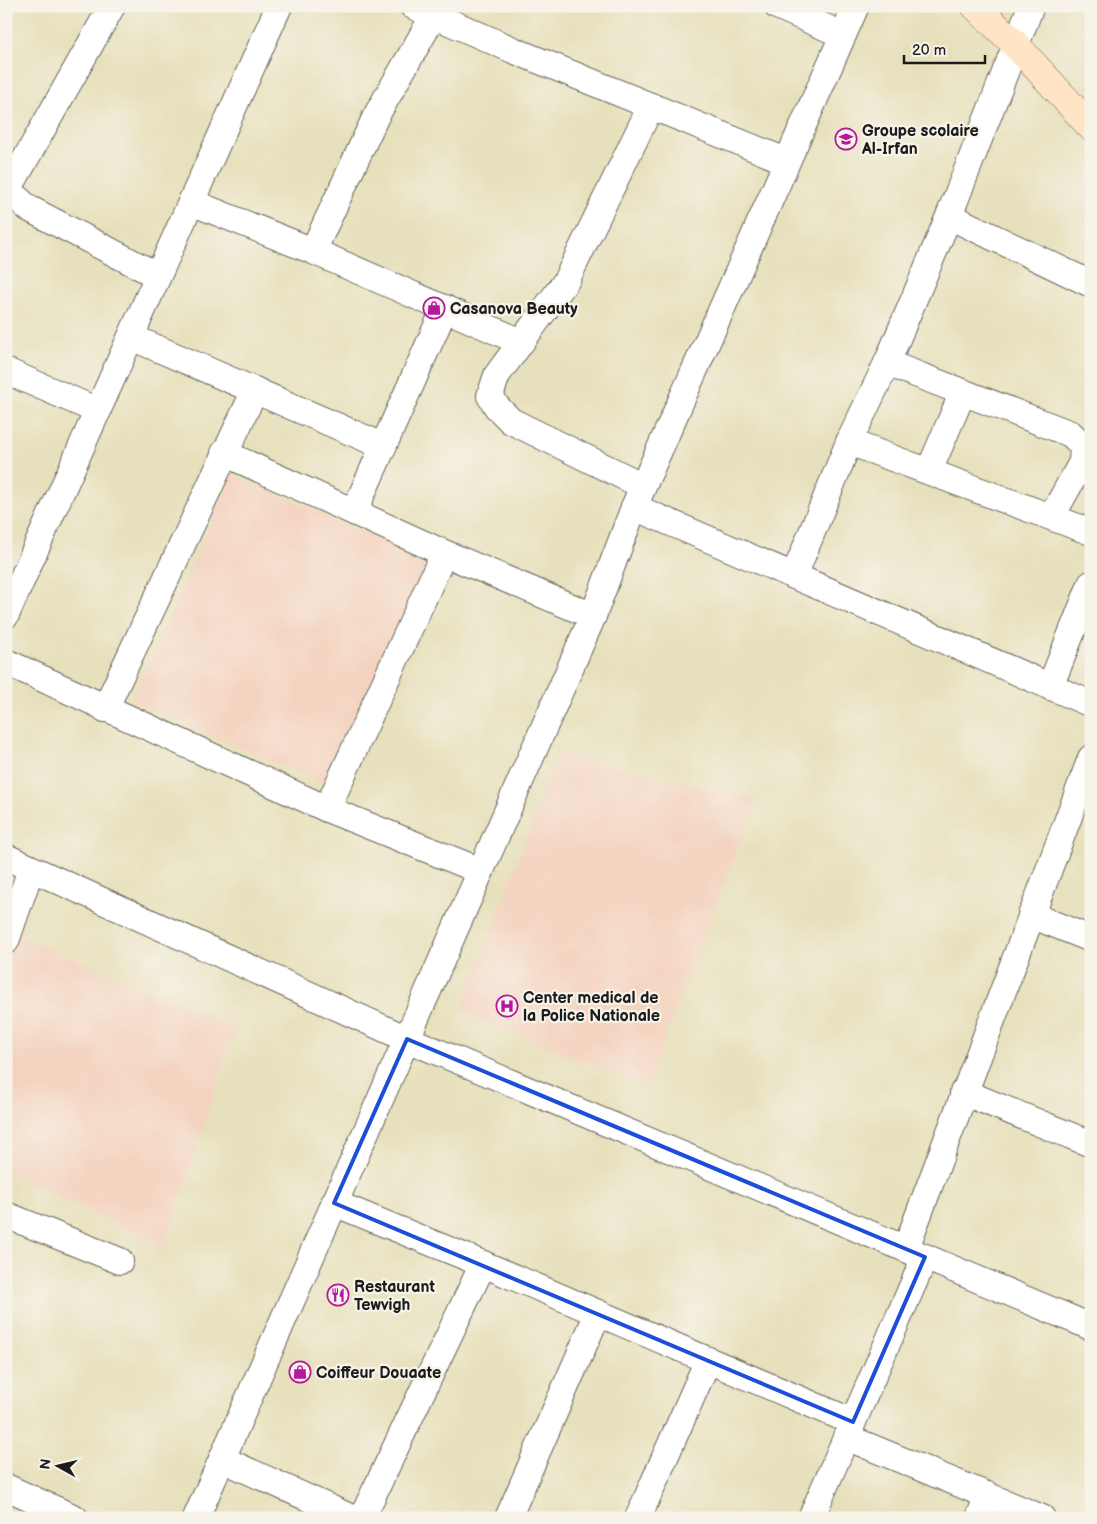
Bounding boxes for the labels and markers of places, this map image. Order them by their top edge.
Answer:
place label: Groupe scolaire Al-Irfan [861,122,979,159]
school or university icon: Groupe scolaire Al-Irfan [834,127,858,151]
shop icon: Casanova Beauty [422,296,446,320]
place label: Casanova Beauty [450,300,578,319]
place label: Center medical de la Police Nationale [523,989,660,1026]
hospital icon: Center medical de la Police Nationale [495,994,519,1018]
place label: Restaurant Tewvigh [354,1278,435,1315]
restaurant icon: Restaurant Tewvigh [326,1283,350,1307]
shop icon: Coiffeur Douaate [288,1360,312,1384]
place label: Coiffeur Douaate [316,1364,441,1383]

